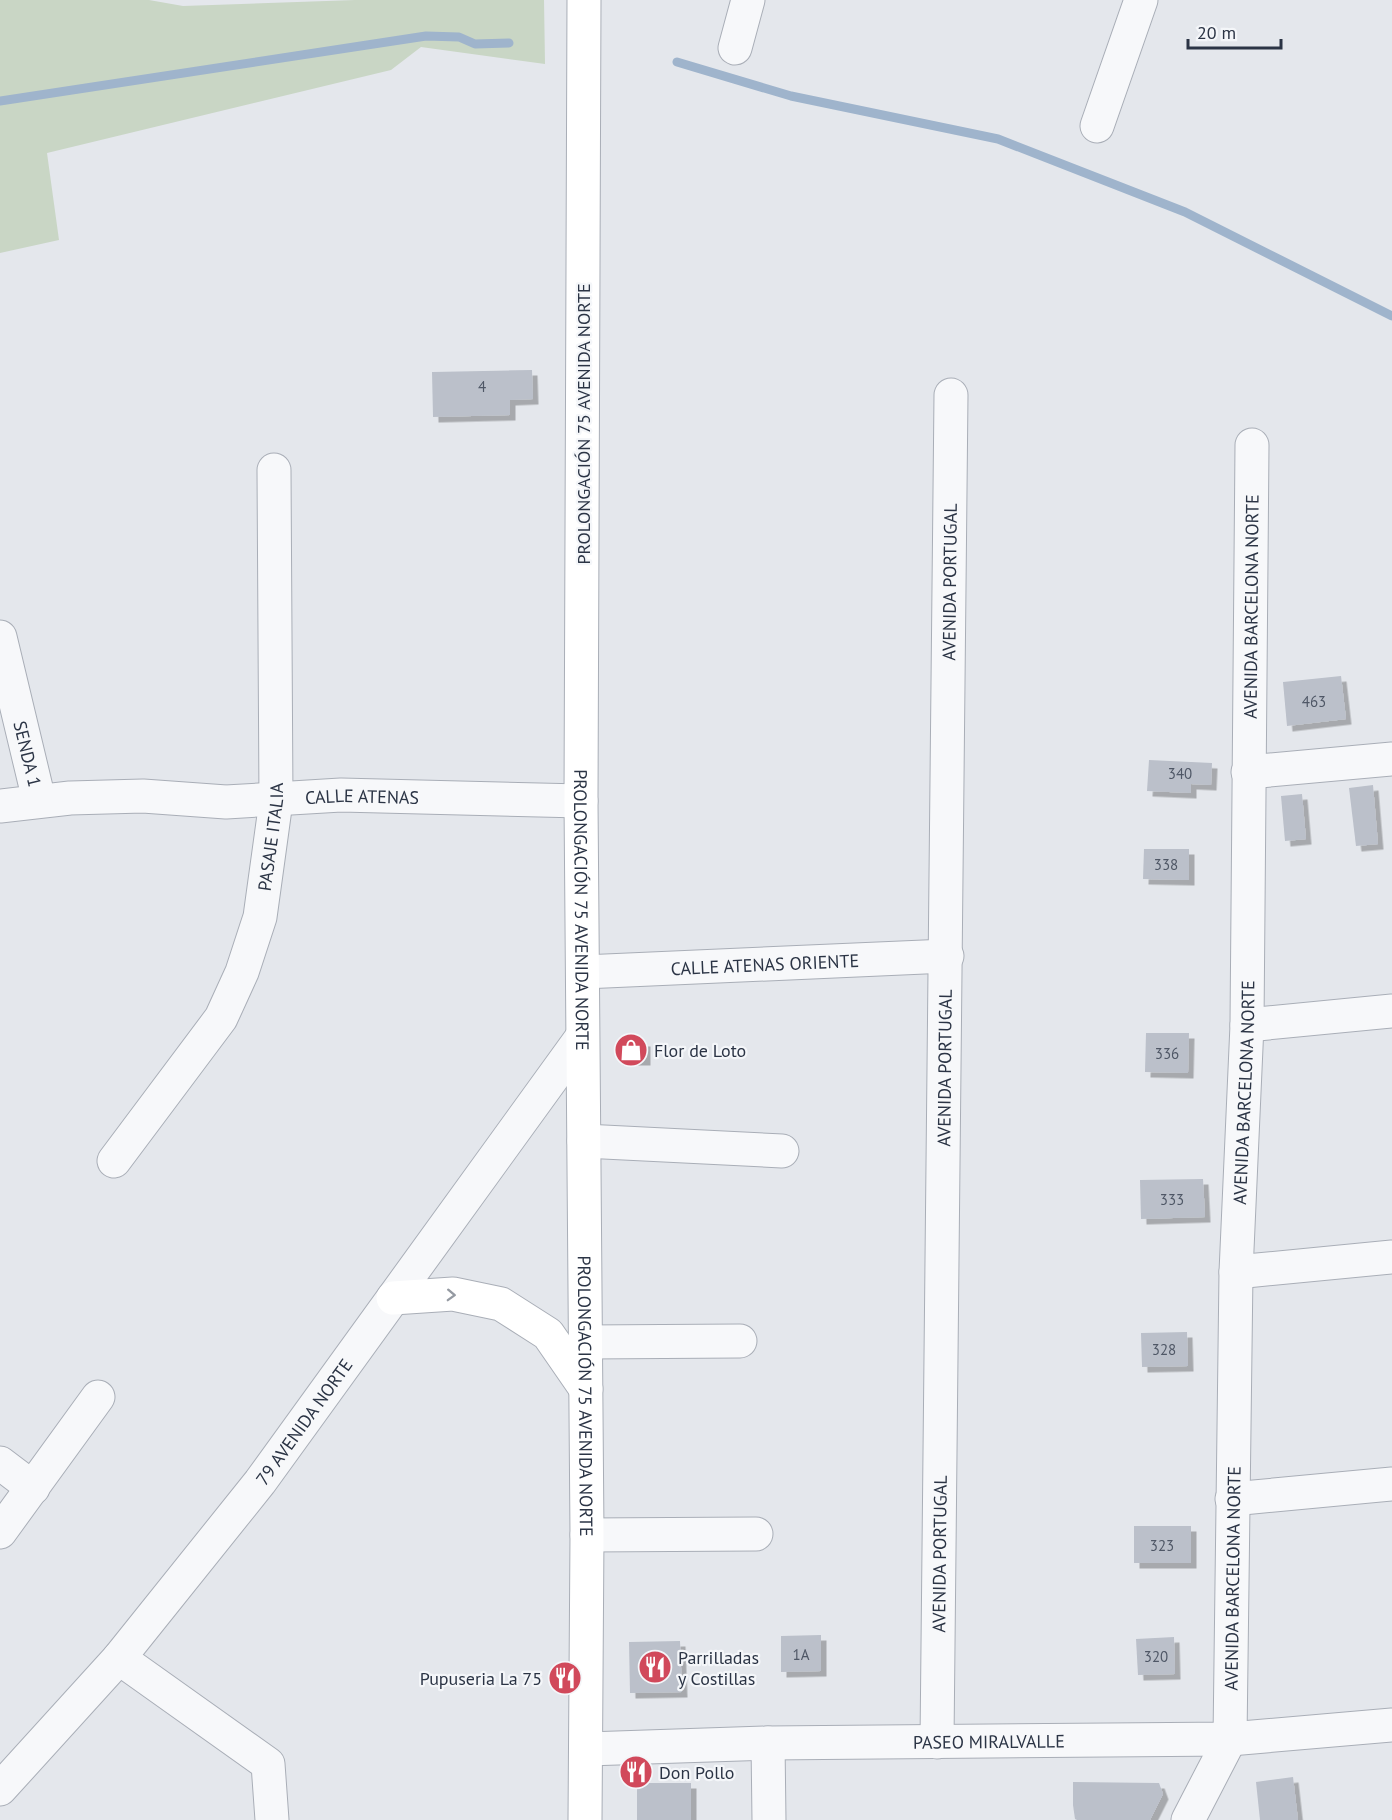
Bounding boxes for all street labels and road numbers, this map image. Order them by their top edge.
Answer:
street label: PROLONGACIÓN 75 AVENIDA NORTE [572,283,595,565]
street label: AVENIDA BARCELONA NORTE [1238,494,1263,719]
street label: AVENIDA PORTUGAL [937,503,961,661]
street label: SENDA 1 [9,718,47,789]
street label: PROLONGACIÓN 75 AVENIDA NORTE [569,769,595,1051]
street label: PASAJE ITALIA [252,782,288,892]
street label: CALLE ATENAS [304,783,419,809]
street label: CALLE ATENAS ORIENTE [670,948,860,980]
street label: AVENIDA BARCELONA NORTE [1228,980,1259,1205]
street label: AVENIDA PORTUGAL [932,989,956,1147]
street label: PROLONGACIÓN 75 AVENIDA NORTE [573,1255,599,1537]
street label: 79 AVENIDA NORTE [250,1354,357,1489]
street label: AVENIDA BARCELONA NORTE [1219,1466,1245,1691]
street label: AVENIDA PORTUGAL [927,1475,951,1633]
street label: PASEO MIRALVALLE [913,1729,1065,1753]

